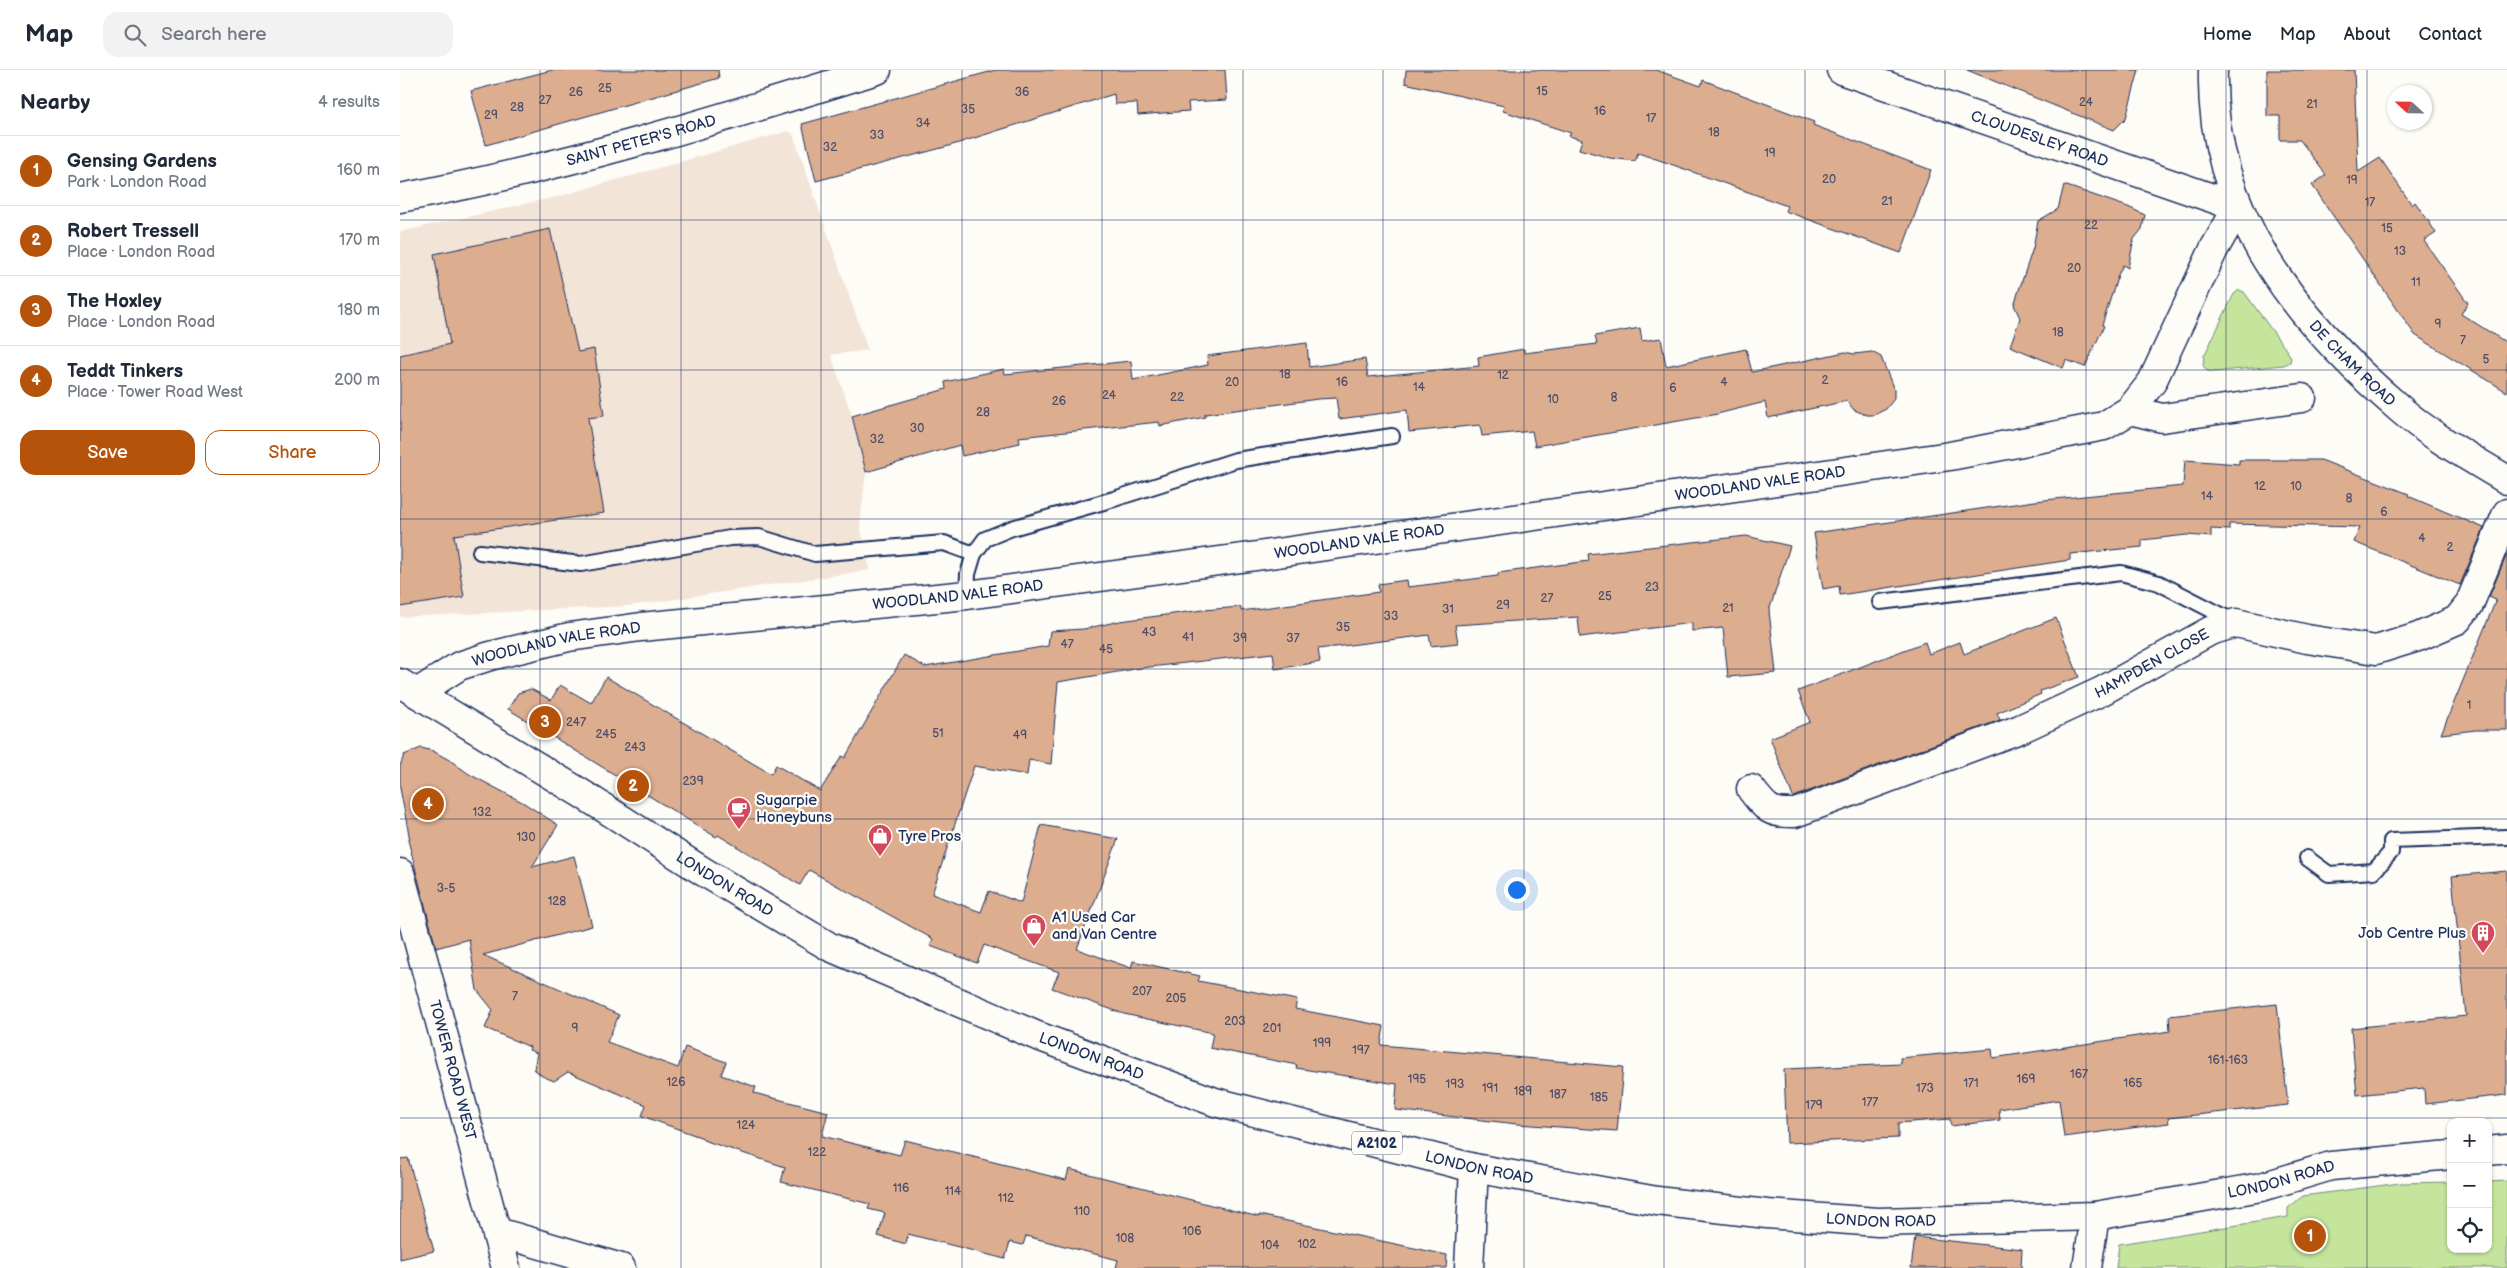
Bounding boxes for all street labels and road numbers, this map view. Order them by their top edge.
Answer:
street label: CLOUDESLEY ROAD [1968,106,2111,171]
street label: SAINT PETER'S ROAD [564,110,718,170]
street label: DE CHAM ROAD [2305,316,2400,410]
street label: WOODLAND VALE ROAD [1674,462,1847,505]
street label: WOODLAND VALE ROAD [1273,520,1446,563]
street label: WOODLAND VALE ROAD [872,575,1045,614]
street label: WOODLAND VALE ROAD [470,618,642,671]
street label: HAMPDEN CLOSE [2092,624,2212,703]
street label: LONDON ROAD [673,847,777,921]
street label: TOWER ROAD WEST [425,998,481,1142]
street label: LONDON ROAD [1037,1028,1147,1084]
road number: A2102 [1352,1132,1402,1154]
street label: LONDON ROAD [1423,1146,1535,1188]
street label: LONDON ROAD [2226,1156,2337,1202]
street label: LONDON ROAD [1825,1209,1936,1232]

